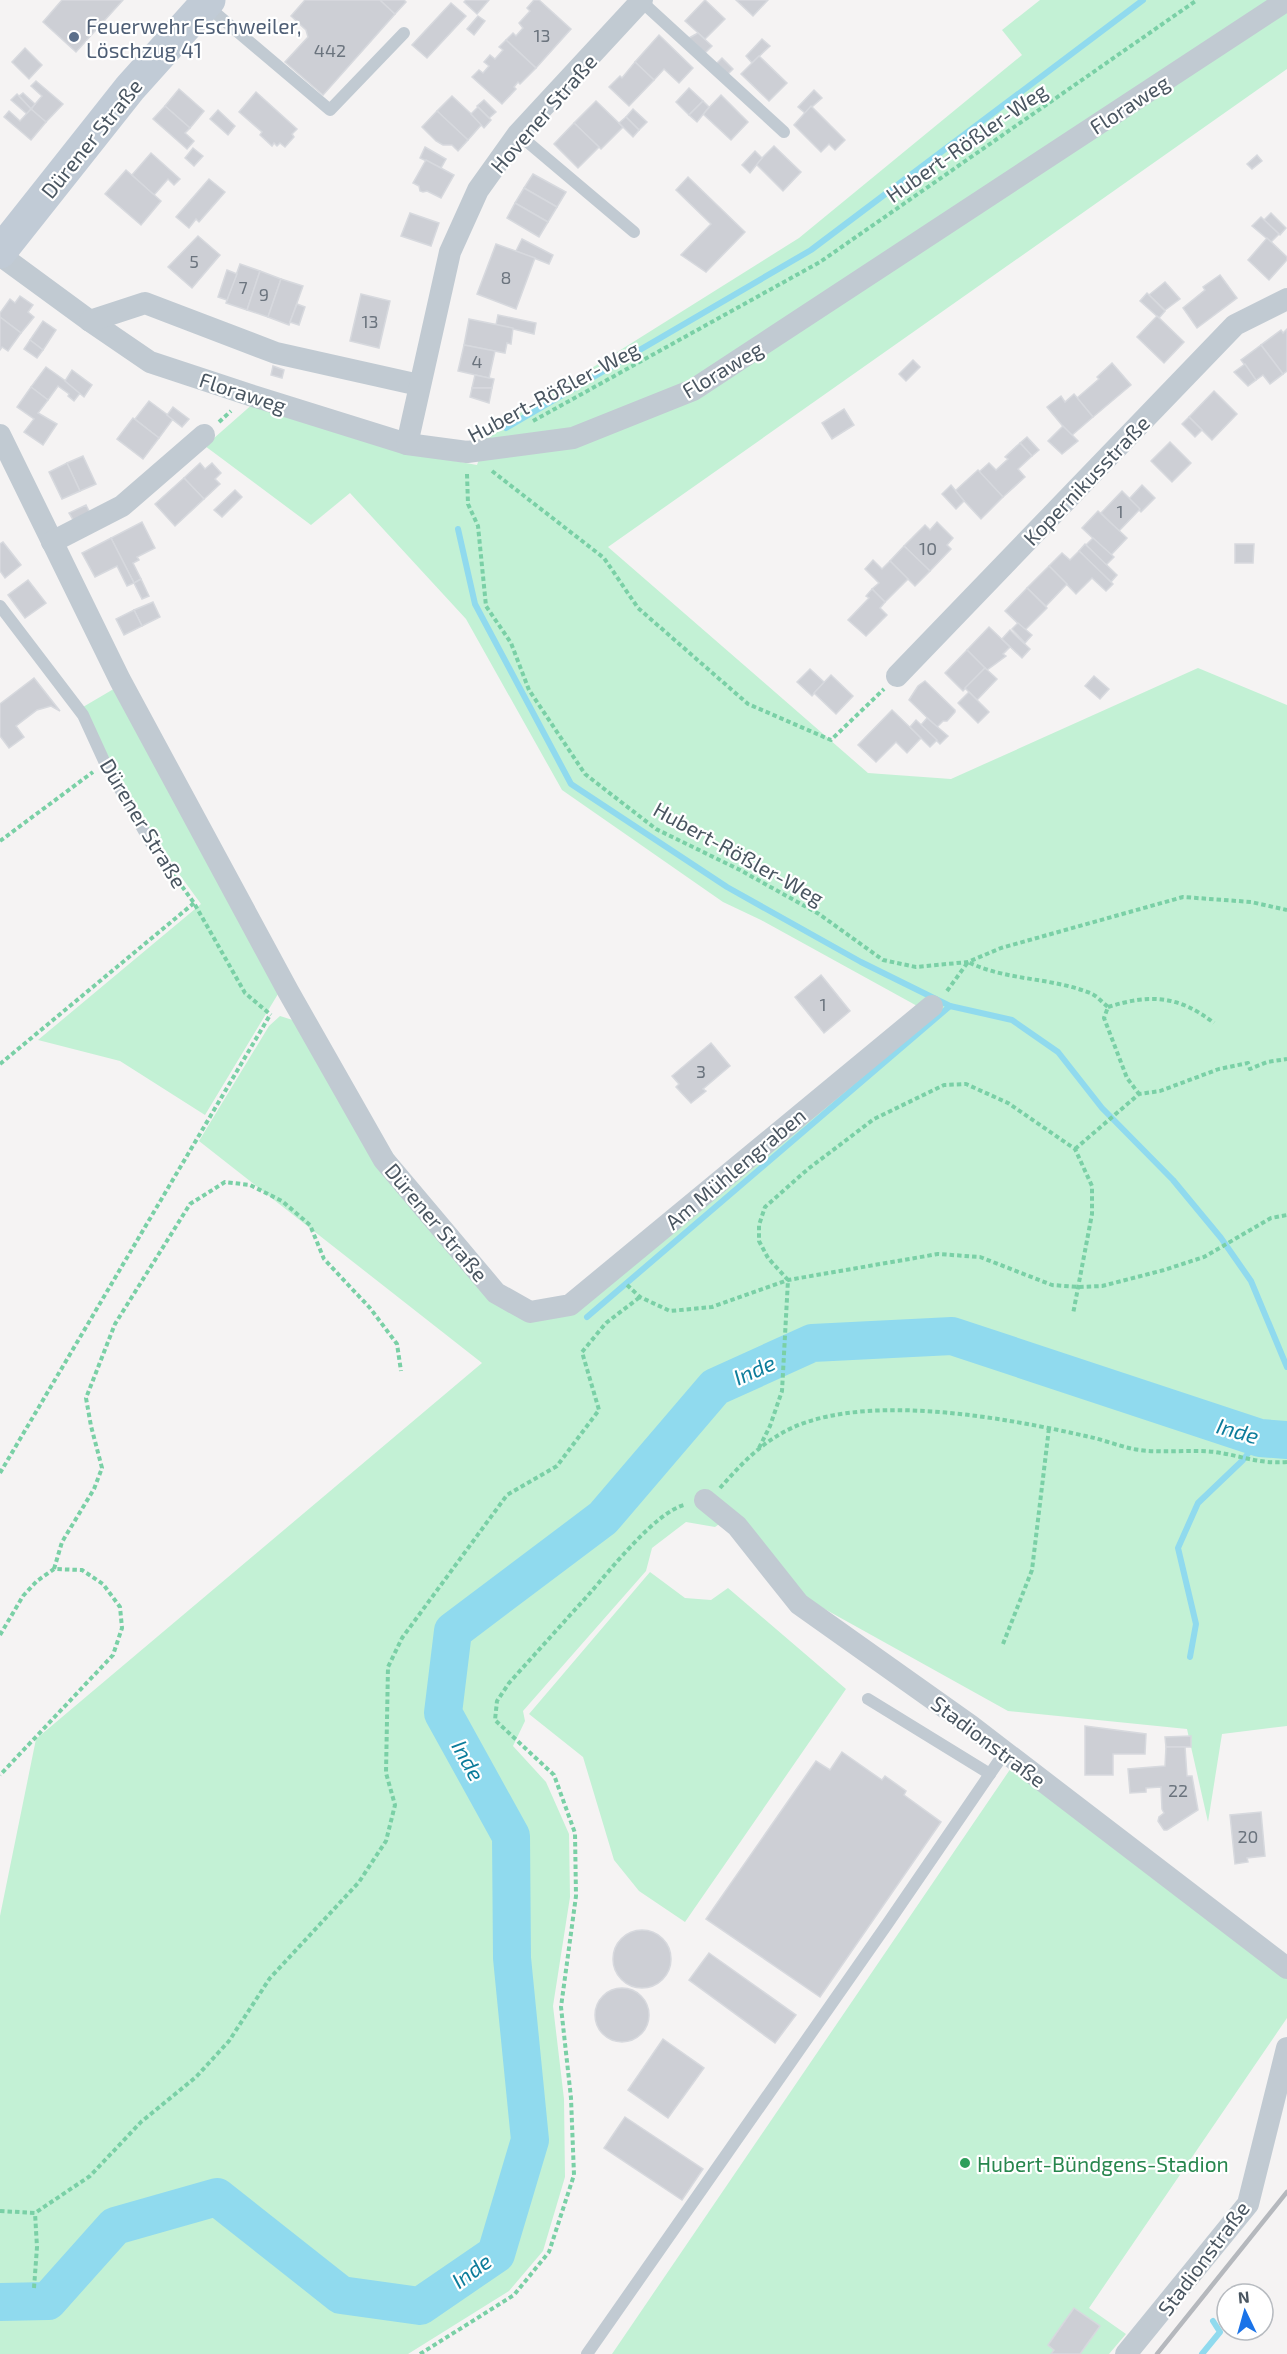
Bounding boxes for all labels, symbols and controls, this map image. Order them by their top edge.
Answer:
place label: Feuerwehr Eschweiler, Löschzug 41 [86,13,302,62]
house number: 13 [533,24,551,46]
marker: Feuerwehr Eschweiler, Löschzug 41 [67,30,81,44]
house number: 442 [314,39,346,61]
street label: Hovener Straße [485,48,601,178]
street label: Floraweg [1085,69,1174,139]
street label: Dürener Straße [35,73,147,203]
street label: Hubert-Rößler-Weg [881,77,1052,207]
house number: 5 [189,250,199,272]
house number: 8 [501,266,511,288]
house number: 7 [238,276,248,298]
house number: 9 [259,283,269,305]
house number: 13 [361,310,379,332]
street label: Hubert-Rößler-Weg [463,335,643,447]
street label: Floraweg [677,335,767,403]
house number: 4 [471,350,483,372]
street label: Floraweg [196,366,290,418]
street label: Kopernikusstraße [1018,410,1154,550]
house number: 1 [1116,500,1124,522]
house number: 10 [919,537,937,559]
street label: Dürener Straße [96,754,192,892]
street label: Hubert-Rößler-Weg [650,796,829,910]
house number: 1 [819,993,827,1015]
house number: 3 [696,1060,706,1082]
street label: Am Mühlengraben [660,1102,810,1234]
street label: Dürener Straße [380,1158,494,1286]
water label: Inde [729,1348,779,1390]
water label: Inde [1214,1412,1262,1448]
street label: Stadionstraße [927,1690,1051,1792]
water label: Inde [447,1735,491,1785]
house number: 22 [1168,1779,1188,1801]
house number: 20 [1238,1825,1258,1847]
place label: Hubert-Bündgens-Stadion [977,2151,1229,2176]
marker: Hubert-Bündgens-Stadion [958,2156,972,2170]
street label: Stadionstraße [1152,2196,1254,2320]
water label: Inde [446,2247,496,2293]
north arrow [1215,2282,1275,2342]
text: N [1237,2287,1250,2307]

